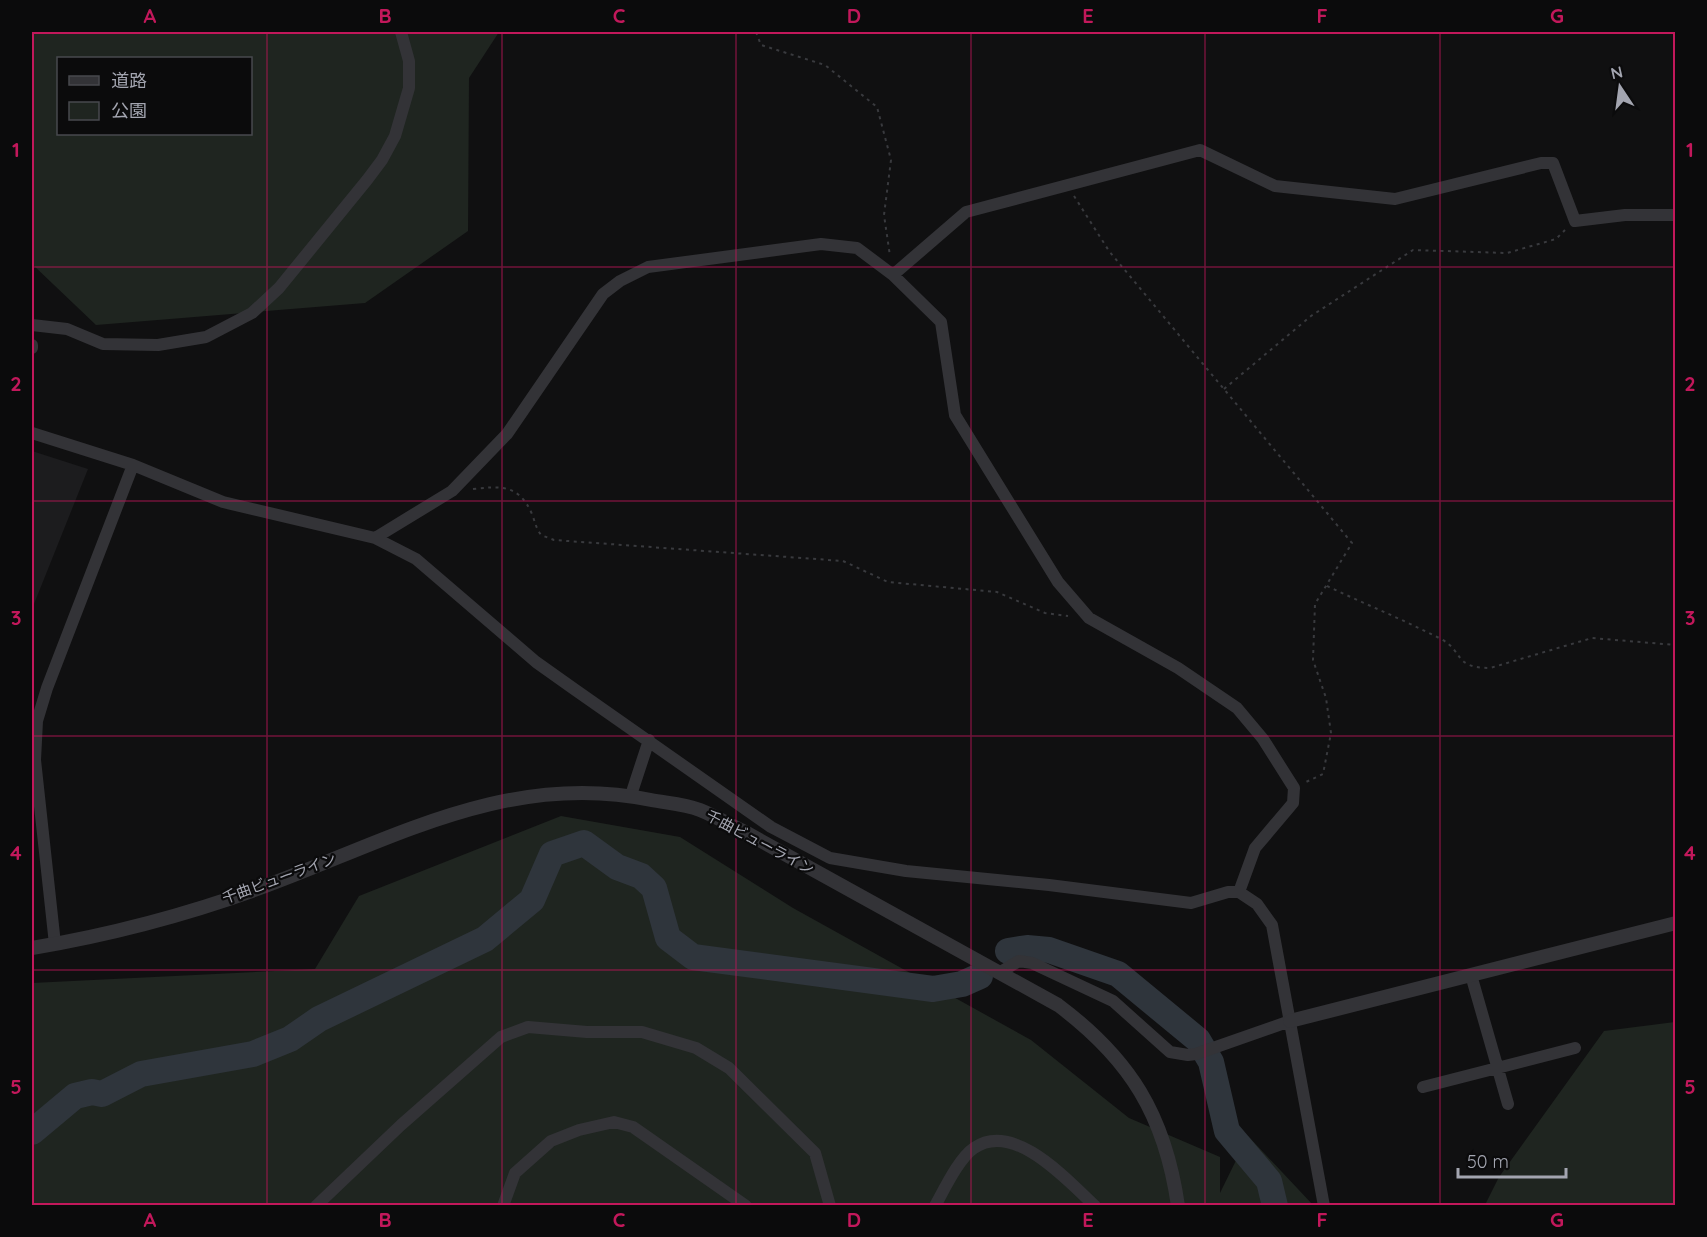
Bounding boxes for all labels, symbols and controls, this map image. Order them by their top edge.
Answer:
text: A [144,3,157,28]
text: B [378,3,392,28]
text: C [613,3,626,28]
text: D [847,3,861,28]
text: E [1082,3,1094,28]
text: F [1316,3,1328,28]
text: G [1550,3,1564,28]
legend [57,57,252,135]
north arrow [1590,57,1650,117]
text: N [1609,61,1625,83]
text: 道路 [111,69,147,92]
text: 公園 [111,99,147,122]
text: 1 [12,137,20,162]
text: 1 [1686,137,1694,162]
text: 2 [10,371,22,396]
text: 2 [1684,371,1696,396]
text: 3 [11,605,21,630]
text: 3 [1685,605,1695,630]
street label: 千曲ビューライン [703,805,817,879]
text: 4 [10,840,22,865]
text: 4 [1684,840,1696,865]
street label: 千曲ビューライン [219,849,339,907]
text: 5 [10,1074,22,1099]
text: 5 [1684,1074,1696,1099]
scale bar [1458,1141,1566,1179]
text: 50 m [1467,1150,1509,1173]
text: A [144,1207,157,1232]
text: B [378,1207,392,1232]
text: C [613,1207,626,1232]
text: D [847,1207,861,1232]
text: E [1082,1207,1094,1232]
text: F [1316,1207,1328,1232]
text: G [1550,1207,1564,1232]

